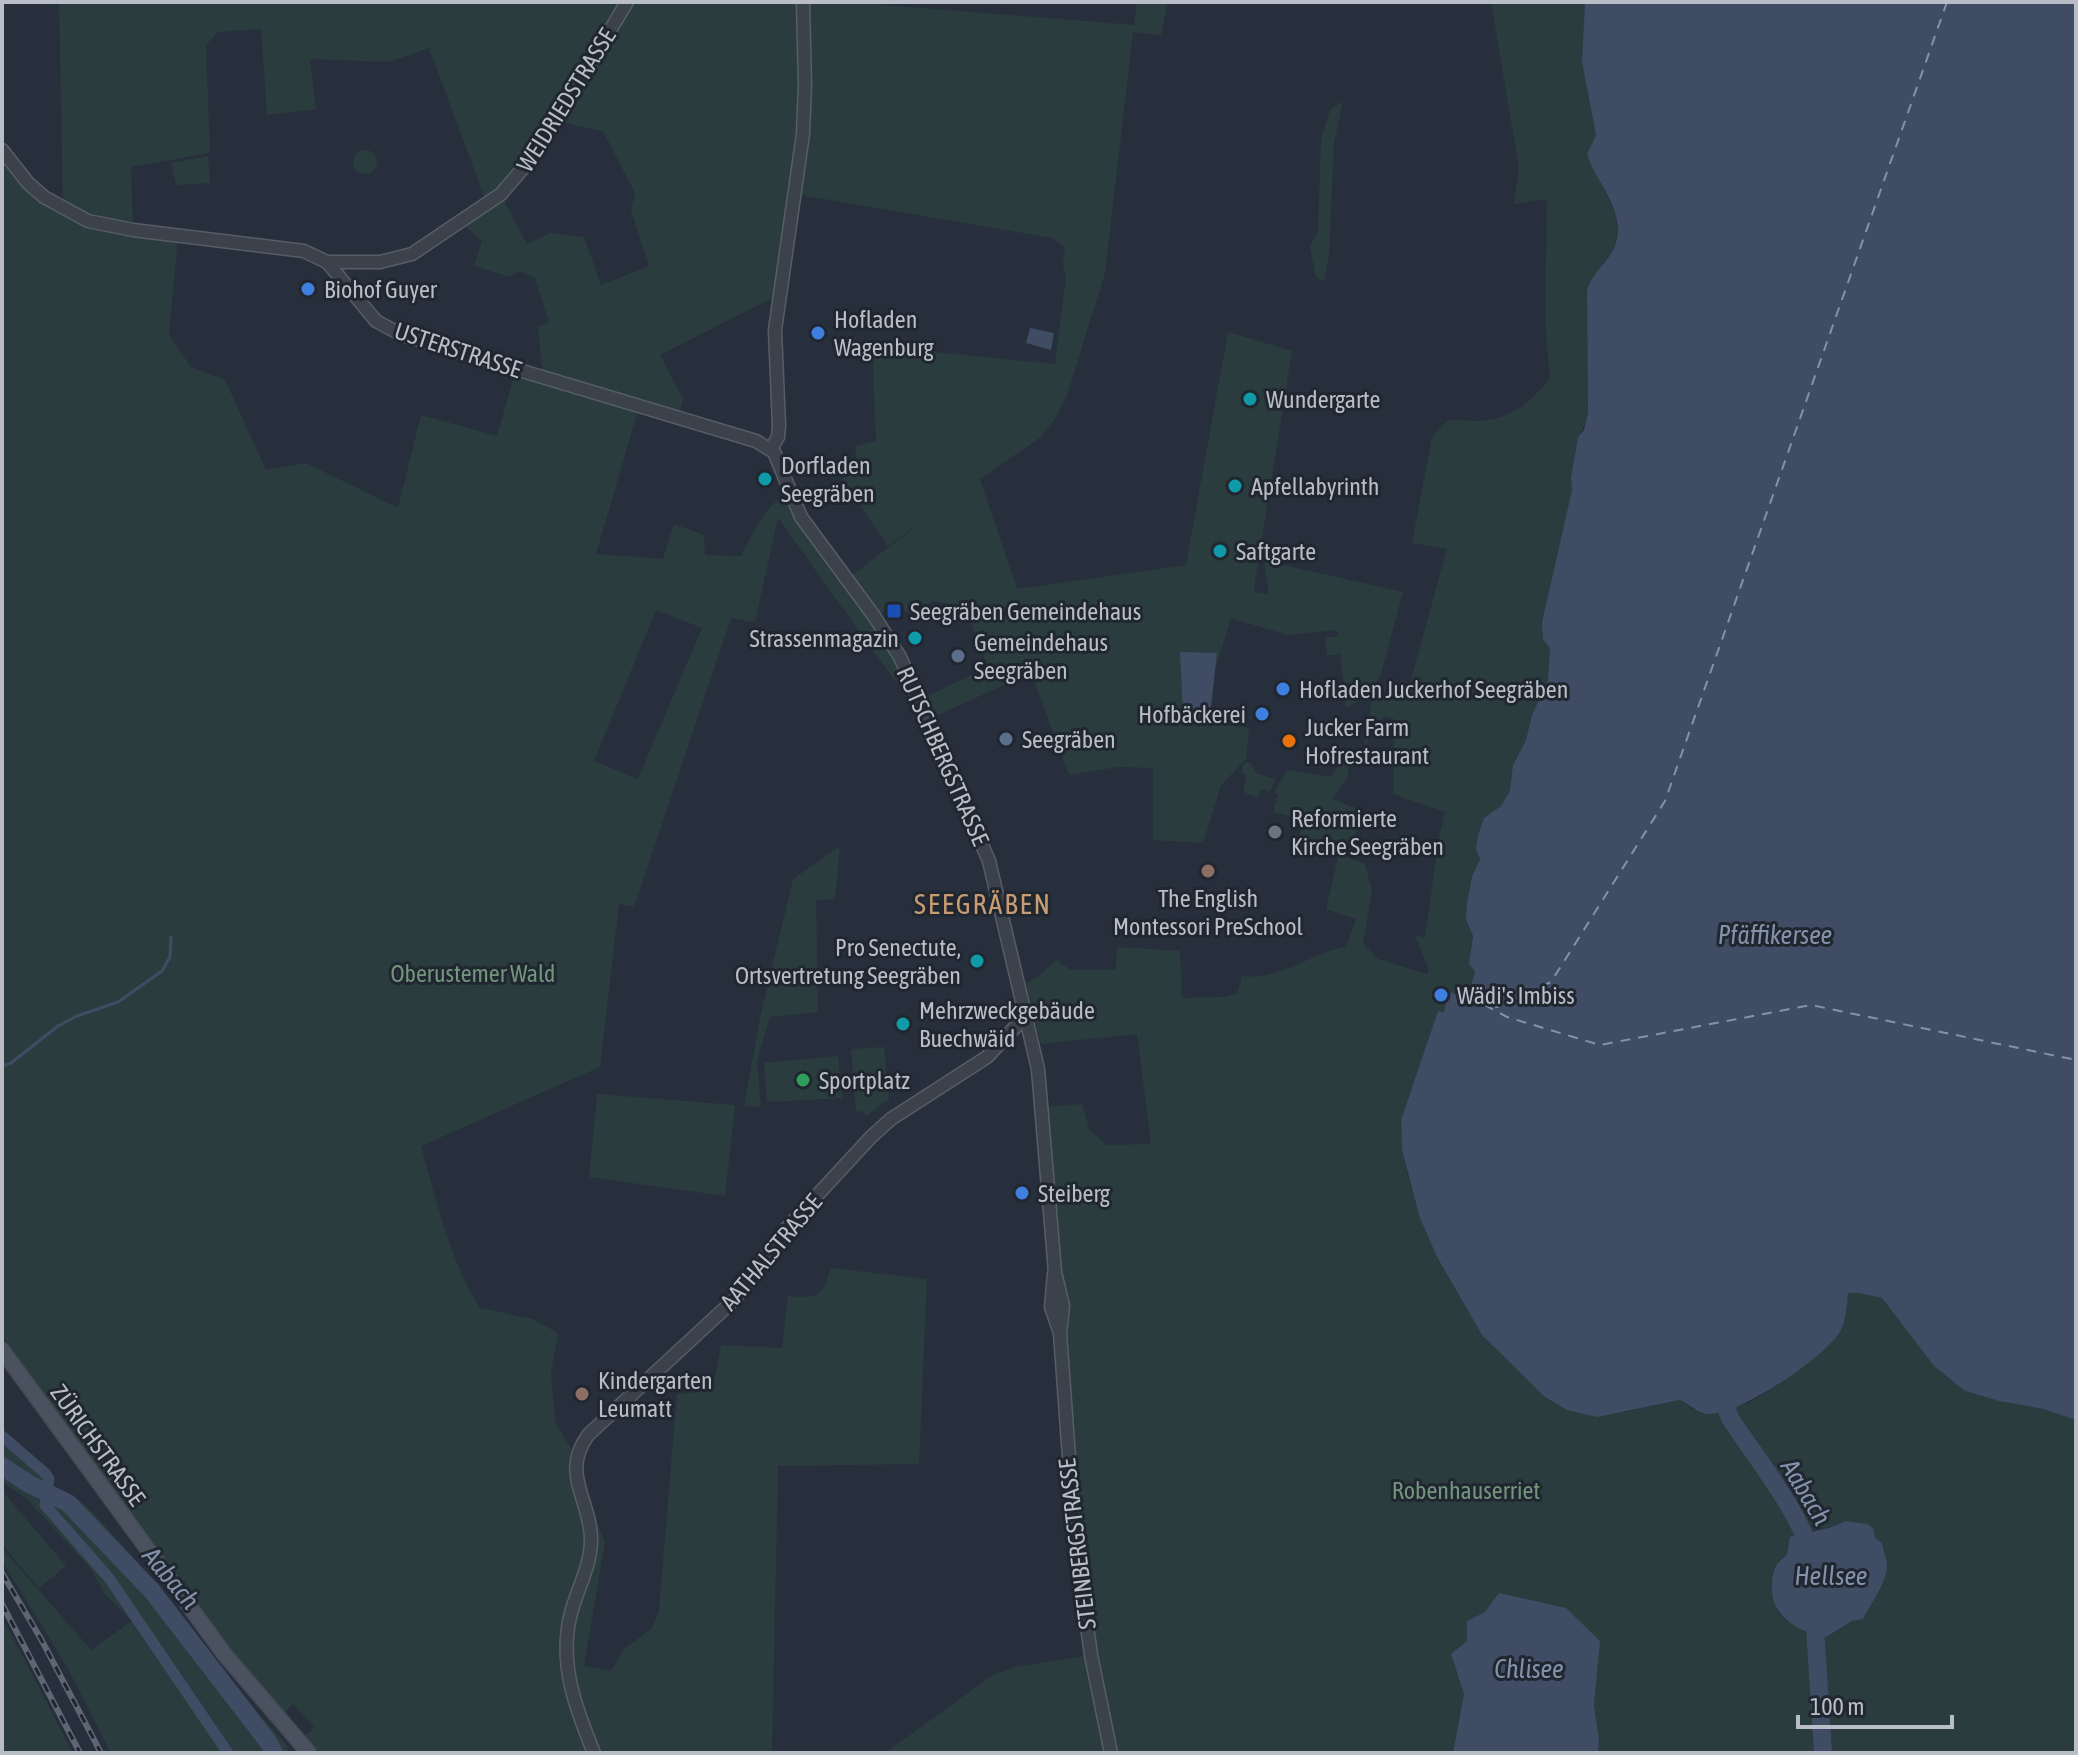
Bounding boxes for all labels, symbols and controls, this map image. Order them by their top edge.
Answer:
street label: WEIDRIEDSTRASSE [511,23,621,177]
place label: Biohof Guyer [324,276,438,303]
marker: Biohof Guyer [299,280,317,298]
place label: Hofladen Wagenburg [834,306,935,361]
street label: USTERSTRASSE [391,317,525,383]
marker: Hofladen Wagenburg [809,324,827,342]
place label: Wundergarte [1266,386,1380,413]
marker: Wundergarte [1241,390,1259,408]
place label: Dorfladen Seegräben [781,452,875,507]
marker: Dorfladen Seegräben [756,470,774,488]
place label: Apfellabyrinth [1251,473,1379,500]
marker: Apfellabyrinth [1226,477,1244,495]
place label: Saftgarte [1236,538,1316,565]
marker: Saftgarte [1211,542,1229,560]
place label: Seegräben Gemeindehaus [910,598,1141,625]
marker: Seegräben Gemeindehaus [885,602,903,620]
place label: Strassenmagazin [750,625,899,652]
marker: Strassenmagazin [906,629,924,647]
place label: Gemeindehaus Seegräben [974,629,1108,684]
marker: Gemeindehaus Seegräben [949,647,967,665]
street label: RUTSCHBERGSTRASSE [892,663,994,849]
place label: Hofladen Juckerhof Seegräben [1299,676,1568,703]
marker: Hofladen Juckerhof Seegräben [1274,680,1292,698]
place label: Hofbäckerei [1138,701,1246,728]
marker: Hofbäckerei [1253,705,1271,723]
place label: Jucker Farm Hofrestaurant [1305,714,1429,769]
place label: Seegräben [1022,726,1116,753]
marker: Seegräben [997,730,1015,748]
marker: Jucker Farm Hofrestaurant [1280,732,1298,750]
place label: Reformierte Kirche Seegräben [1291,805,1444,860]
marker: Reformierte Kirche Seegräben [1266,823,1284,841]
marker: The English Montessori PreSchool [1199,862,1217,880]
place label: The English Montessori PreSchool [1113,885,1304,940]
district label: SEEGRÄBEN [914,888,1052,920]
water label: Pfäffikersee [1718,920,1832,950]
place label: Pro Senectute, Ortsvertretung Seegräben [735,934,961,989]
marker: Pro Senectute, Ortsvertretung Seegräben [968,952,986,970]
park label: Oberustemer Wald [391,960,555,987]
place label: Wädi's Imbiss [1457,982,1575,1009]
marker: Wädi's Imbiss [1432,986,1450,1004]
place label: Mehrzweckgebäude Buechwäid [919,997,1095,1052]
marker: Mehrzweckgebäude Buechwäid [894,1015,912,1033]
place label: Sportplatz [819,1067,910,1094]
marker: Sportplatz [794,1071,812,1089]
place label: Steiberg [1038,1180,1111,1207]
marker: Steiberg [1013,1184,1031,1202]
street label: AATHALSTRASSE [715,1189,827,1315]
place label: Kindergarten Leumatt [598,1367,713,1422]
street label: ZÜRICHSTRASSE [45,1379,151,1511]
marker: Kindergarten Leumatt [573,1385,591,1403]
water label: Aabach [1774,1453,1837,1531]
street label: STEINBERGSTRASSE [1053,1457,1101,1631]
park label: Robenhauserriet [1392,1477,1540,1504]
water label: Aabach [136,1540,206,1615]
water label: Hellsee [1795,1561,1867,1591]
water label: Chlisee [1494,1654,1564,1684]
scale bar [1798,1679,1952,1729]
text: 100 m [1810,1693,1864,1720]

